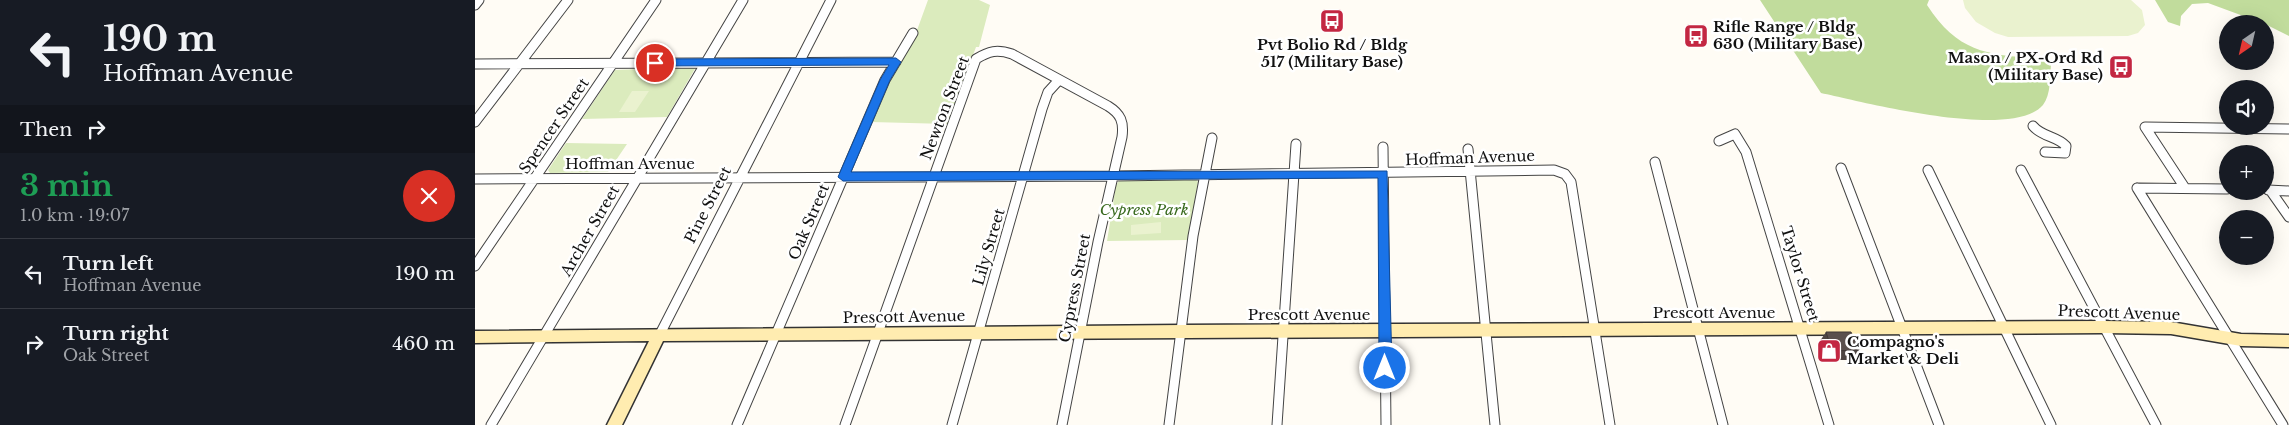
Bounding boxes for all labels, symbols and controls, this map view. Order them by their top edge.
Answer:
bus stop icon: Pvt Bolio Rd / Bldg 517 (Military Base) [1319,8,1345,34]
north arrow [2219,15,2274,70]
map controls [2219,15,2274,265]
text: 190 m [103,17,216,60]
place label: Rifle Range / Bldg 630 (Military Base) [1713,17,1863,53]
icon: left [20,20,85,85]
bus stop icon: Rifle Range / Bldg 630 (Military Base) [1683,23,1709,49]
place label: Pvt Bolio Rd / Bldg 517 (Military Base) [1257,35,1408,71]
pin [634,42,676,84]
place label: Mason / PX-Ord Rd (Military Base) [1947,48,2104,84]
icon: arrive [641,49,669,77]
street label: Newton Street [916,53,973,162]
bus stop icon: Mason / PX-Ord Rd (Military Base) [2108,54,2134,80]
text: Hoffman Avenue [103,60,293,87]
street label: Spencer Street [515,74,593,177]
button: sound [2219,80,2274,135]
icon: right [82,115,110,143]
text: Then [20,118,72,141]
button: + [2219,145,2274,200]
street label: Hoffman Avenue [1405,146,1535,169]
street label: Hoffman Avenue [565,154,695,173]
street label: Pine Street [680,163,735,246]
text: 3 min [20,167,113,204]
button: close [403,170,455,222]
street label: Oak Street [784,181,833,263]
street label: Archer Street [555,182,623,280]
park label: Cypress Park [1100,200,1188,219]
text: 1.0 km · 19:07 [20,205,129,225]
street label: Lily Street [968,206,1009,288]
button: − [2219,210,2274,265]
street label: Taylor Street [1777,224,1824,324]
street label: Cypress Street [1055,232,1094,344]
text: Turn left [63,252,154,275]
icon: left [20,260,48,288]
text: 190 m [395,262,455,285]
text: Hoffman Avenue [63,275,201,295]
street label: Prescott Avenue [2057,301,2181,324]
street label: Prescott Avenue [1653,303,1775,322]
street label: Prescott Avenue [1248,305,1370,324]
street label: Prescott Avenue [842,306,966,327]
text: Turn right [63,322,169,345]
icon: right [20,330,48,358]
text: 460 m [392,332,455,355]
place label: Compagno's Market & Deli [1847,332,1960,368]
shop icon: Compagno's Market & Deli [1816,338,1842,364]
position arrow [1358,341,1410,393]
text: Oak Street [63,345,149,365]

